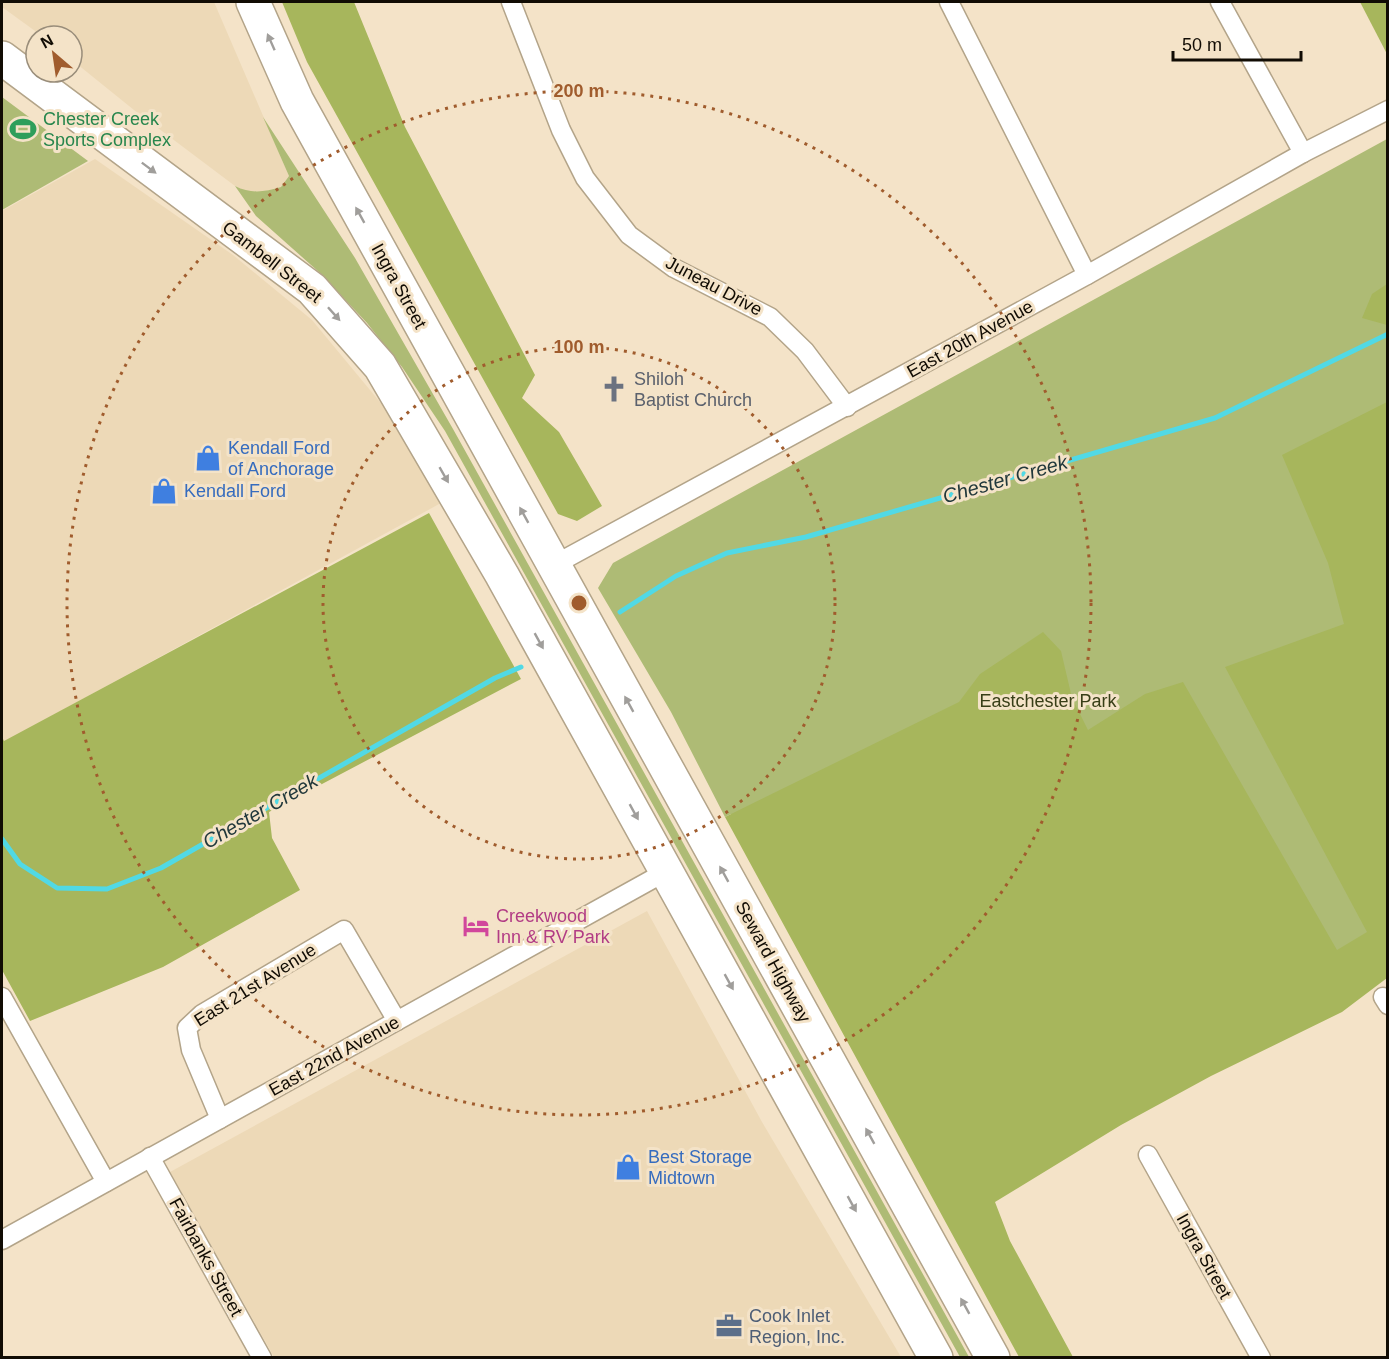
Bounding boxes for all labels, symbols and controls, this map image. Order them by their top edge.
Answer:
north arrow [24,24,84,84]
scale bar [1173,24,1300,62]
text: N [38,31,56,52]
one-way arrow [266,32,276,50]
text: 50 m [1182,35,1222,55]
text: 200 m [553,81,605,101]
place label: Chester Creek Sports Complex [43,109,171,150]
sports icon: Chester Creek Sports Complex [8,114,38,144]
one-way arrow [140,162,156,174]
one-way arrow [355,206,365,223]
street label: Gambell Street [219,217,325,307]
street label: Ingra Street [367,240,431,332]
street label: Juneau Drive [662,252,766,320]
street label: East 20th Avenue [904,296,1036,382]
one-way arrow [327,306,340,321]
text: 100 m [553,337,605,357]
place label: Shiloh Baptist Church [634,369,752,410]
church icon: Shiloh Baptist Church [599,374,629,404]
place label: Kendall Ford of Anchorage [228,438,334,479]
shop icon: Kendall Ford of Anchorage [193,443,223,473]
water label: Chester Creek [940,450,1071,507]
one-way arrow [438,467,449,483]
shop icon: Kendall Ford [149,476,179,506]
place label: Kendall Ford [184,481,286,501]
one-way arrow [519,506,529,523]
centre of rings [569,593,589,613]
one-way arrow [534,633,544,650]
park label: Eastchester Park [979,691,1118,711]
one-way arrow [624,695,634,712]
water label: Chester Creek [199,769,322,853]
one-way arrow [629,803,639,820]
one-way arrow [719,865,729,882]
street label: Seward Highway [732,898,814,1026]
place label: Creekwood Inn & RV Park [496,906,611,947]
hotel icon: Creekwood Inn & RV Park [461,911,491,941]
street label: East 21st Avenue [190,939,320,1031]
one-way arrow [724,974,734,991]
street label: East 22nd Avenue [265,1012,403,1100]
one-way arrow [865,1127,875,1144]
place label: Best Storage Midtown [648,1147,752,1188]
shop icon: Best Storage Midtown [613,1152,643,1182]
street label: Fairbanks Street [165,1194,247,1320]
one-way arrow [846,1196,857,1212]
street label: Ingra Street [1172,1210,1236,1302]
one-way arrow [960,1298,970,1315]
place label: Cook Inlet Region, Inc. [749,1306,845,1347]
office icon: Cook Inlet Region, Inc. [714,1311,744,1341]

